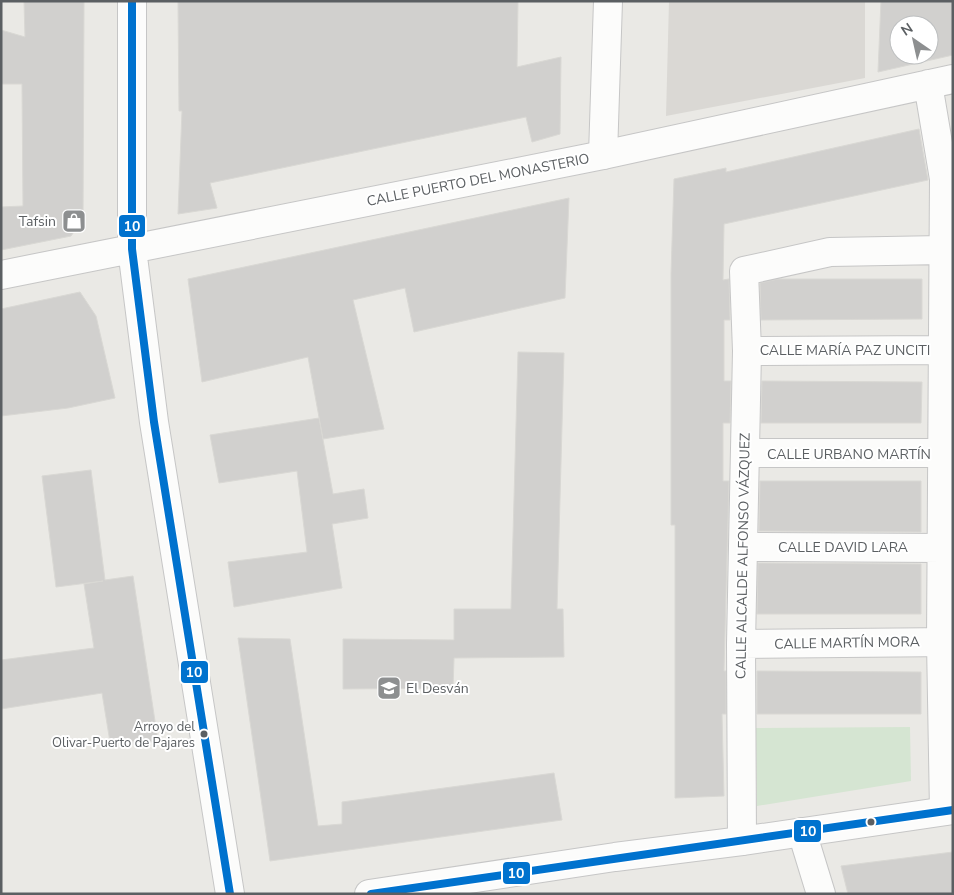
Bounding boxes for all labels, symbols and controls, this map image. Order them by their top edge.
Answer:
north arrow [889,15,939,65]
text: N [897,19,917,40]
street label: CALLE PUERTO DEL MONASTERIO [365,149,591,211]
shop icon: Tafsin [61,208,87,234]
place label: Tafsin [19,212,56,231]
line badge: 10 [118,214,146,238]
text: 10 [124,217,140,236]
street label: CALLE MARÍA PAZ UNCITI [760,341,930,360]
street label: CALLE ALCALDE ALFONSO VÁZQUEZ [731,433,755,679]
street label: CALLE URBANO MARTÍN [767,445,931,464]
street label: CALLE DAVID LARA [778,538,908,557]
street label: CALLE MARTÍN MORA [774,632,920,654]
line badge: 10 [180,660,209,684]
text: 10 [186,663,202,682]
school or university icon: El Desván [376,675,402,701]
place label: El Desván [406,679,469,698]
place label: Arroyo del Olivar-Puerto de Pajares [52,718,195,752]
marker: Arroyo del Olivar-Puerto de Pajares [199,729,209,739]
unlabelled marker [866,817,876,827]
line badge: 10 [793,819,822,843]
text: 10 [800,822,816,841]
line badge: 10 [502,861,531,885]
text: 10 [508,864,524,883]

